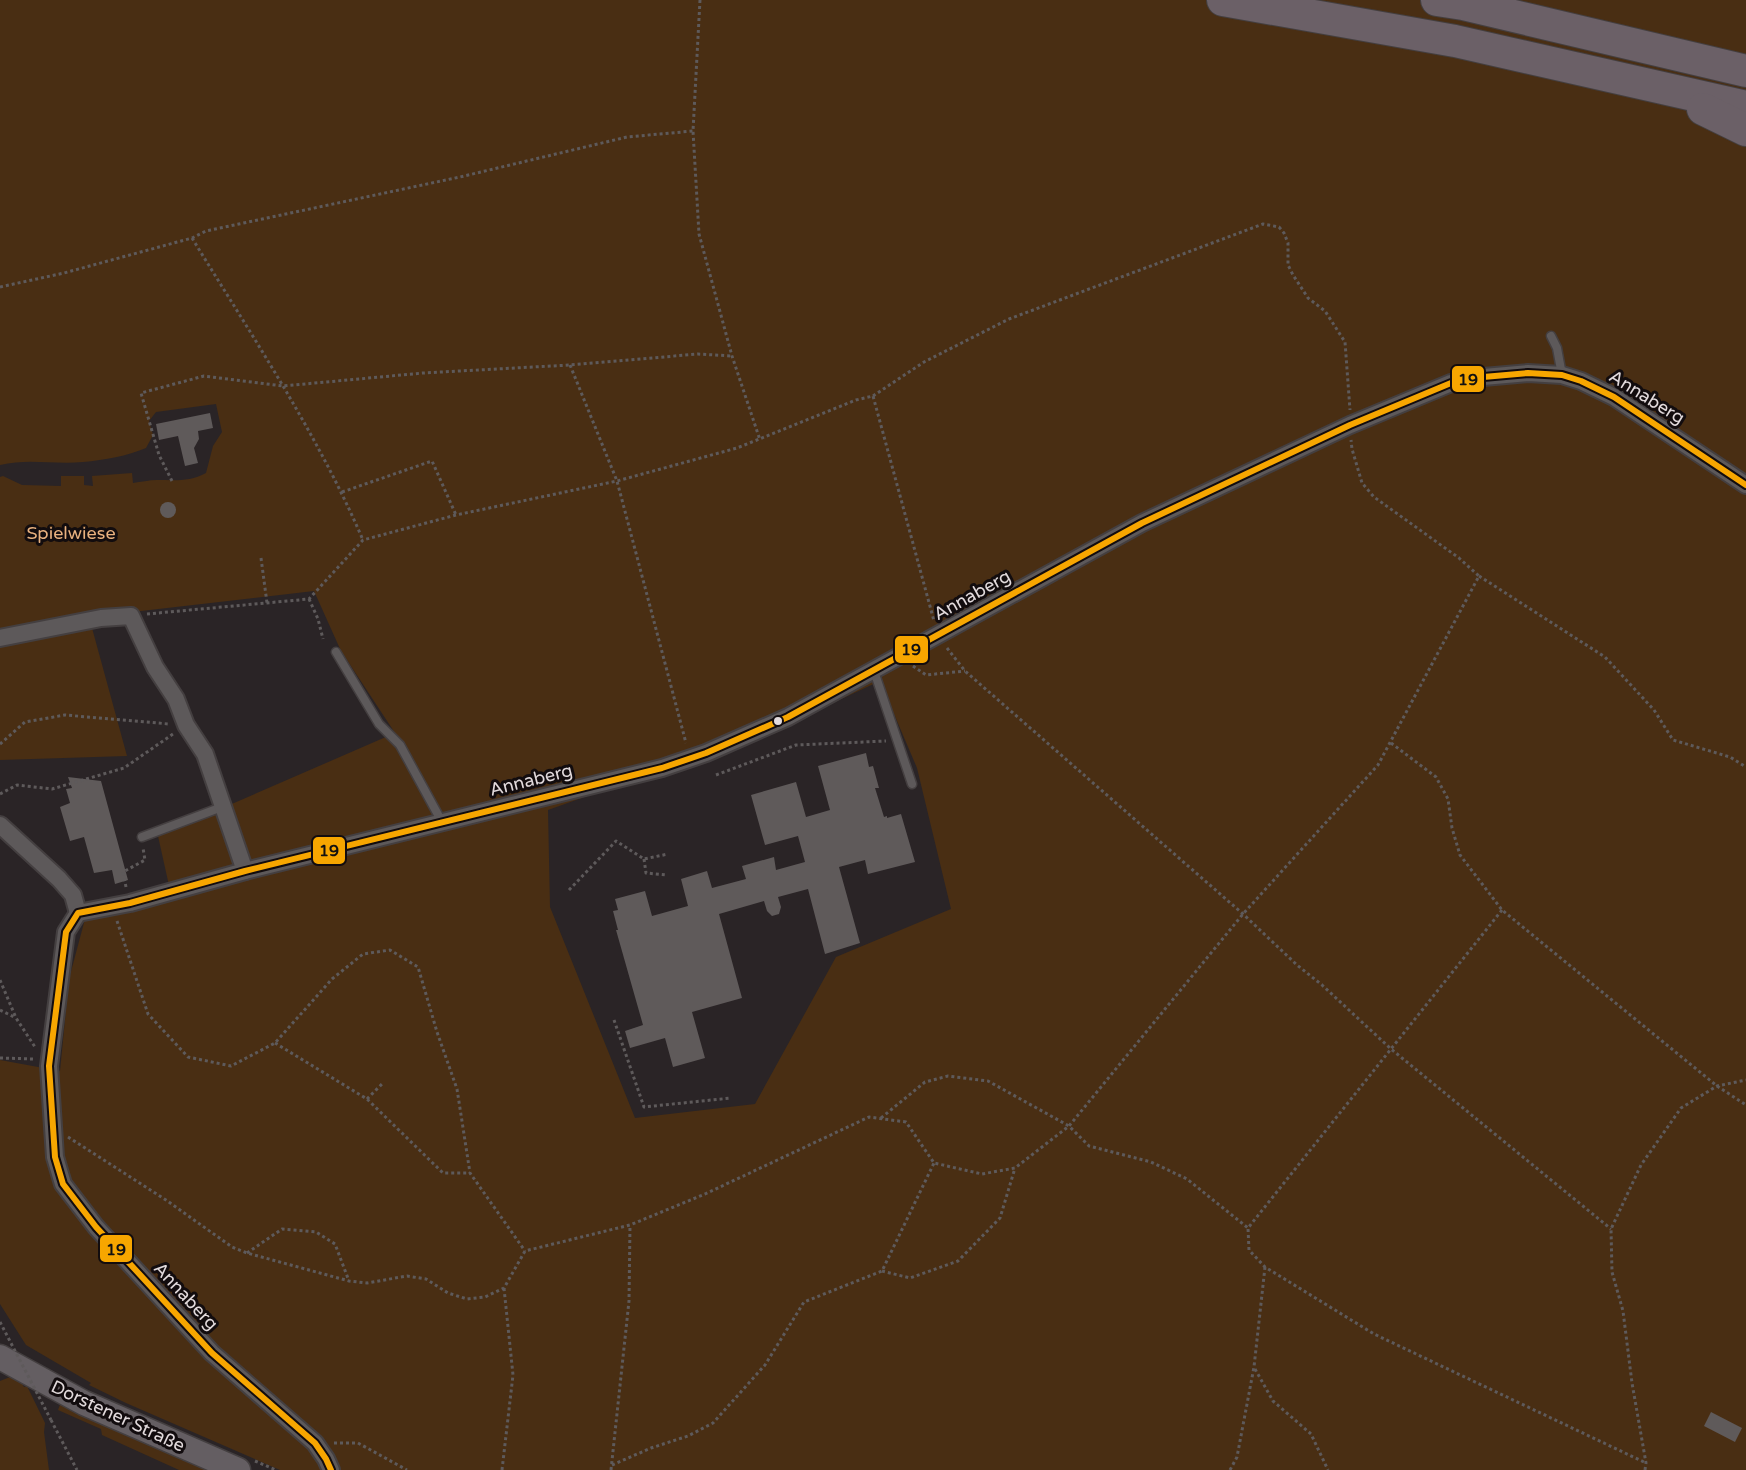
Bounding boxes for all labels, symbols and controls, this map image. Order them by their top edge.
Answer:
line badge: 19 [1451,365,1485,393]
street label: Annaberg [1605,365,1689,429]
text: 19 [1458,370,1478,390]
park label: Spielwiese [26,522,116,544]
street label: Annaberg [930,565,1014,625]
line badge: 19 [894,635,929,664]
text: 19 [901,640,921,660]
unlabelled marker [772,715,784,727]
street label: Annaberg [487,759,575,801]
line badge: 19 [312,836,346,865]
text: 19 [319,841,339,861]
line badge: 19 [99,1234,133,1263]
text: 19 [106,1240,126,1260]
street label: Annaberg [149,1257,223,1335]
street label: Dorstener Straße [48,1375,188,1457]

